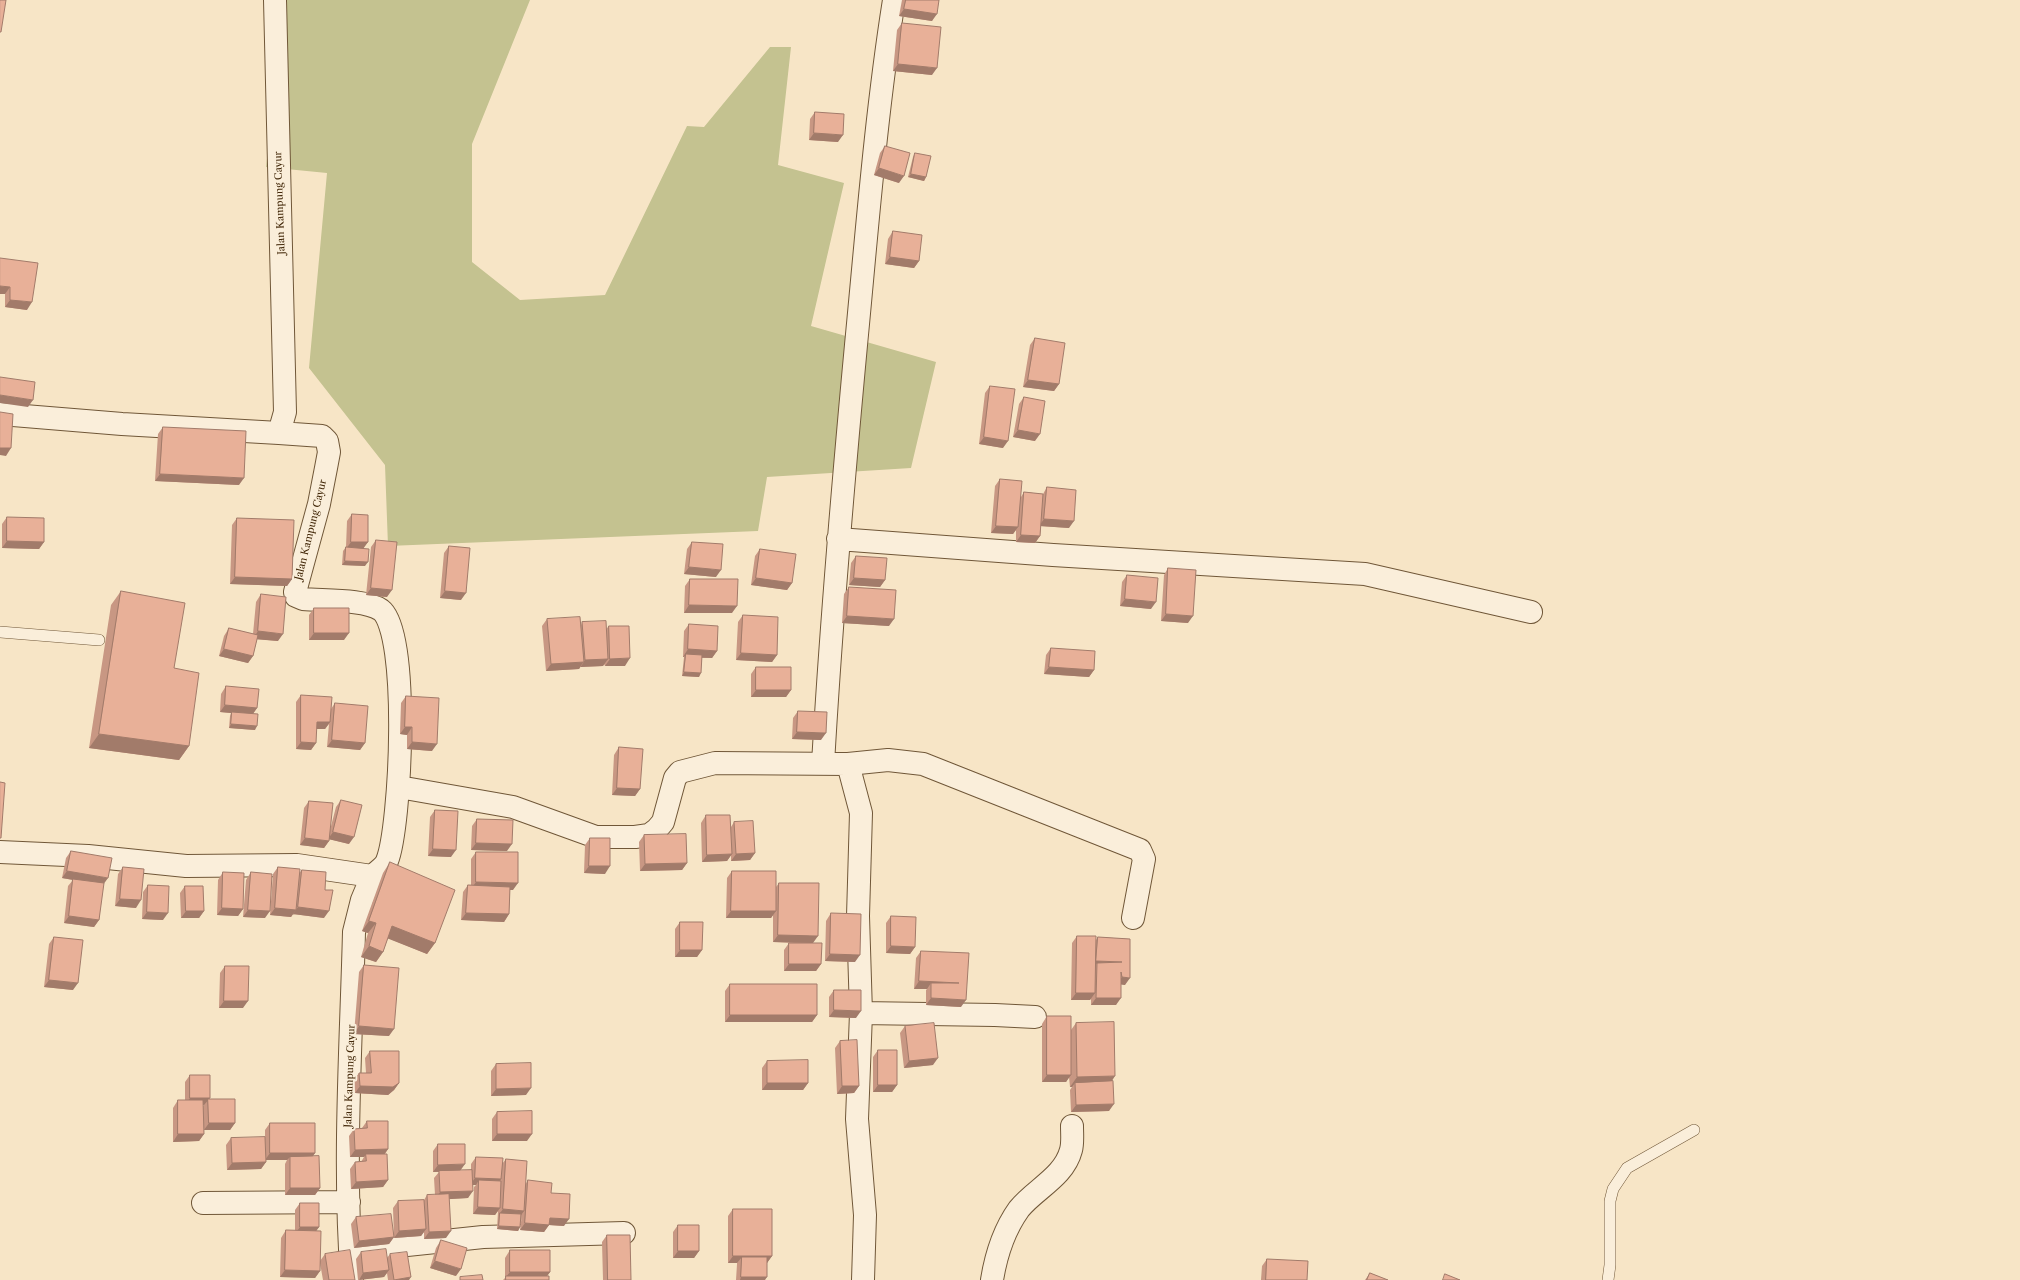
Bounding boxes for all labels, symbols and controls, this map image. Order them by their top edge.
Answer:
street label: Jalan Kampung Cayur [272,151,288,255]
street label: Jalan Kampung Cayur [293,478,329,582]
street label: Jalan Kampung Cayur [342,1024,358,1128]

